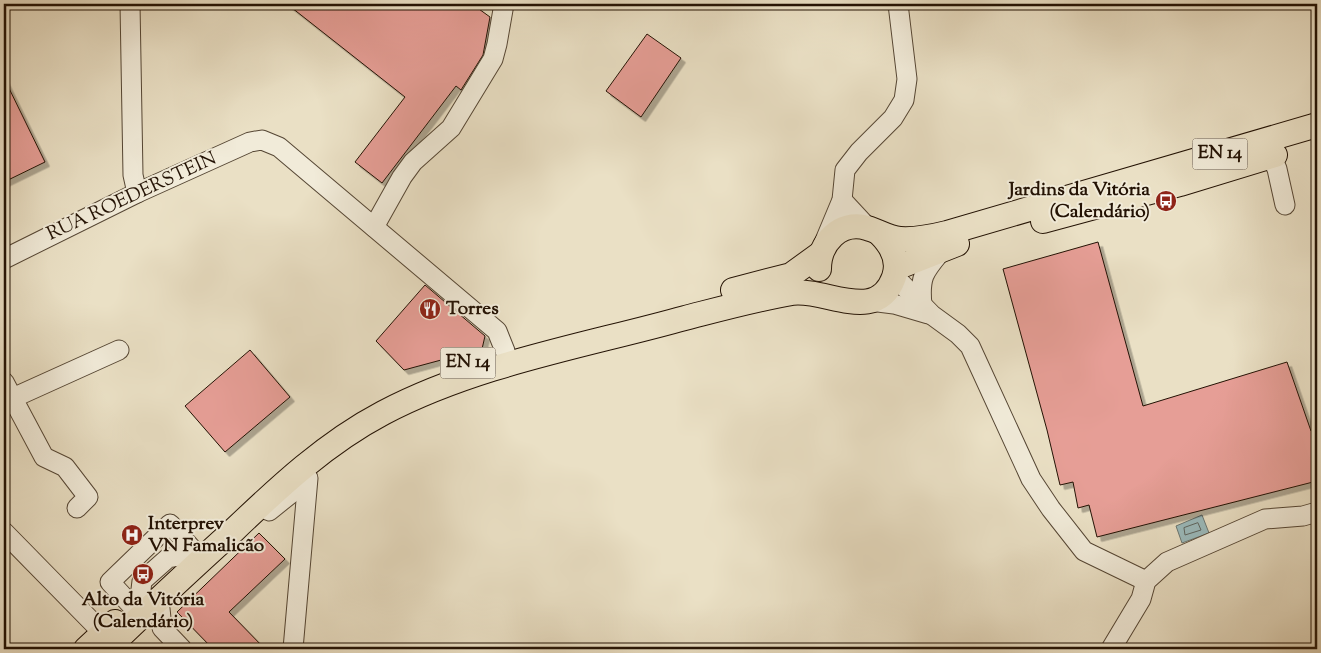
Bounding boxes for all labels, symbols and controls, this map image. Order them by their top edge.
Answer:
road number: EN 14 [1192,138,1248,170]
street label: RUA ROEDERSTEIN [43,146,221,248]
place label: Jardins da Vitória (Calendário) [1007,177,1150,226]
bus stop icon: Jardins da Vitória (Calendário) [1154,189,1178,213]
place label: Torres [446,296,499,323]
restaurant icon: Torres [418,297,442,321]
road number: EN 14 [440,348,496,378]
place label: Interprev VN Famalicão [148,511,265,560]
hospital icon: Interprev VN Famalicão [120,523,144,547]
bus stop icon: Alto da Vitória (Calendário) [131,562,155,586]
place label: Alto da Vitória (Calendário) [82,587,205,636]

